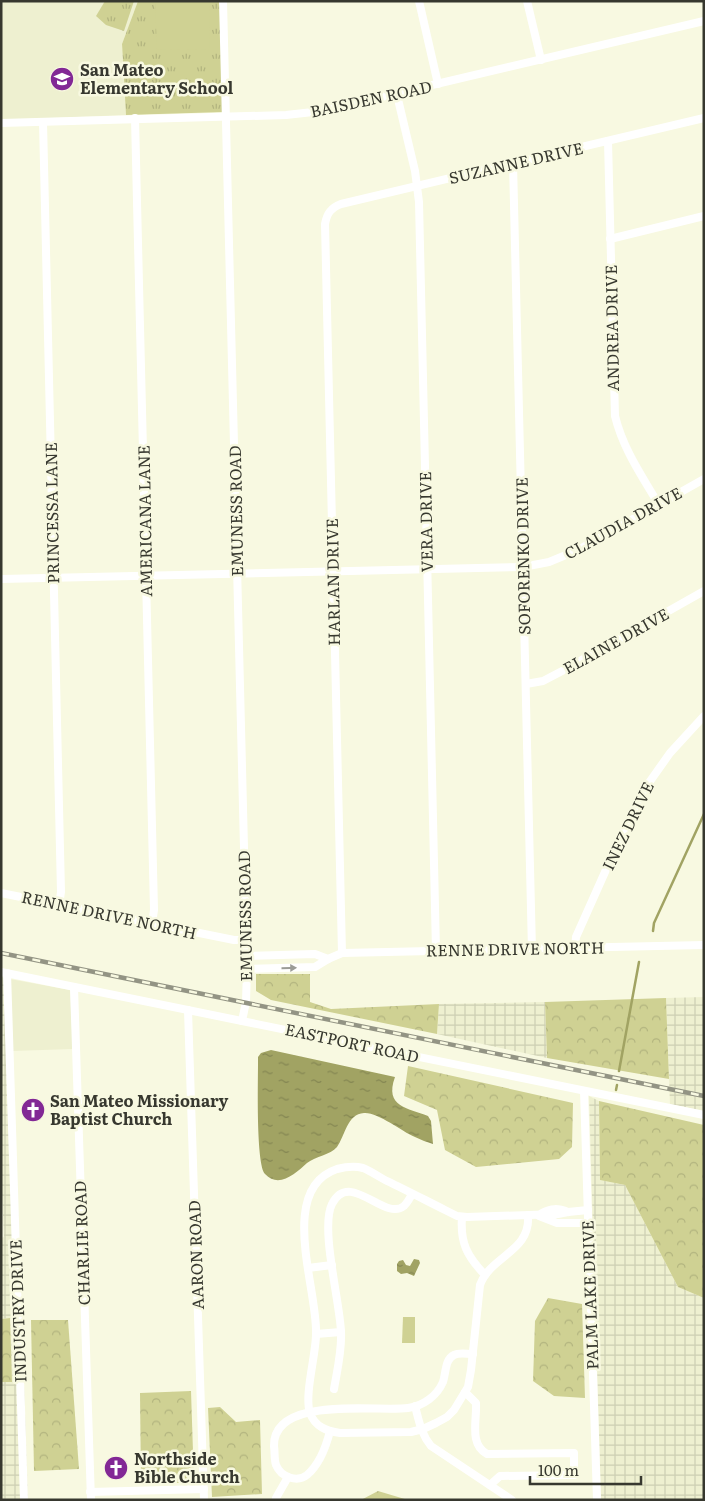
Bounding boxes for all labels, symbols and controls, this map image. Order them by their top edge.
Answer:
place label: San Mateo Elementary School [80,57,234,99]
school or university icon: San Mateo Elementary School [49,66,75,92]
street label: BAISDEN ROAD [308,73,434,123]
street label: SUZANNE DRIVE [446,135,585,189]
street label: ANDREA DRIVE [598,265,624,391]
street label: PRINCESSA LANE [38,442,64,584]
street label: AMERICANA LANE [131,445,157,597]
street label: EMUNESS ROAD [222,445,248,577]
street label: VERA DRIVE [412,471,438,573]
street label: SOFORENKO DRIVE [509,477,535,635]
street label: CLAUDIA DRIVE [559,480,686,564]
street label: HARLAN DRIVE [319,518,345,646]
street label: ELAINE DRIVE [558,601,673,679]
street label: INEZ DRIVE [595,777,659,874]
street label: EMUNESS ROAD [231,850,257,982]
street label: RENNE DRIVE NORTH [19,884,199,944]
street label: RENNE DRIVE NORTH [426,934,604,962]
one-way arrow [281,964,297,972]
street label: EASTPORT ROAD [283,1016,421,1068]
place label: San Mateo Missionary Baptist Church [50,1088,229,1130]
church icon: San Mateo Missionary Baptist Church [20,1097,46,1123]
street label: CHARLIE ROAD [67,1180,95,1306]
street label: AARON ROAD [181,1200,209,1310]
street label: PALM LAKE DRIVE [574,1220,604,1370]
street label: INDUSTRY DRIVE [3,1239,31,1383]
place label: Northside Bible Church [134,1446,240,1488]
scale bar [530,1454,641,1486]
church icon: Northside Bible Church [103,1455,129,1481]
text: 100 m [538,1458,579,1481]

